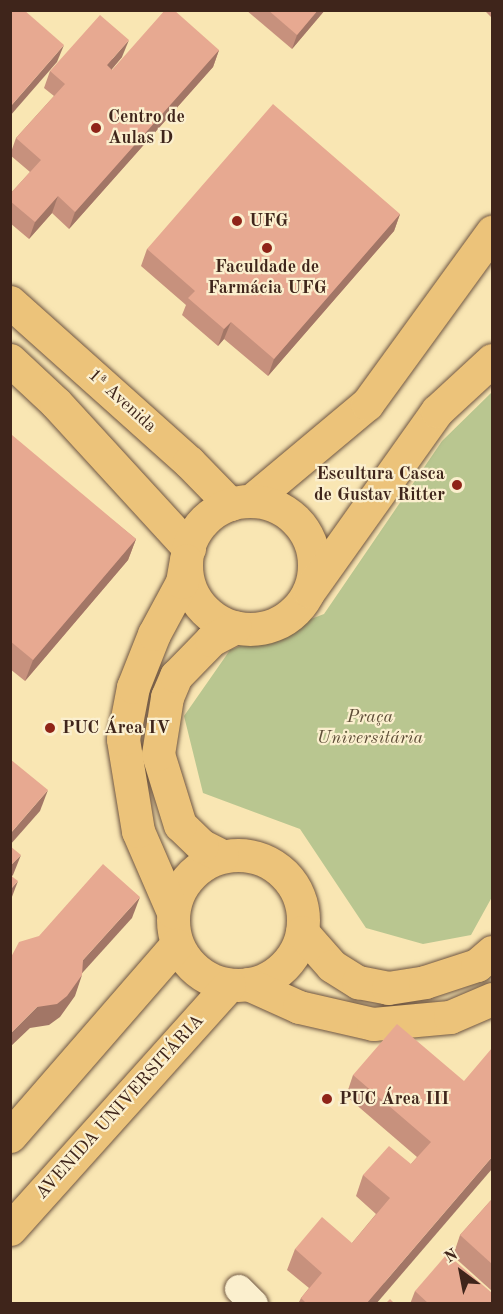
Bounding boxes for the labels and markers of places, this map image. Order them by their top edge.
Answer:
place label: Centro de Aulas D [108,107,185,150]
marker: Centro de Aulas D [89,121,103,135]
place label: UFG [249,210,288,232]
marker: UFG [230,214,244,228]
marker: Faculdade de Farmácia UFG [260,241,274,255]
place label: Faculdade de Farmácia UFG [207,257,327,300]
place label: Escultura Casca de Gustav Ritter [314,464,445,506]
marker: Escultura Casca de Gustav Ritter [450,478,464,492]
place label: PUC Área IV [62,717,170,739]
marker: PUC Área IV [43,721,57,735]
place label: PUC Área III [339,1088,449,1110]
marker: PUC Área III [320,1092,334,1106]

